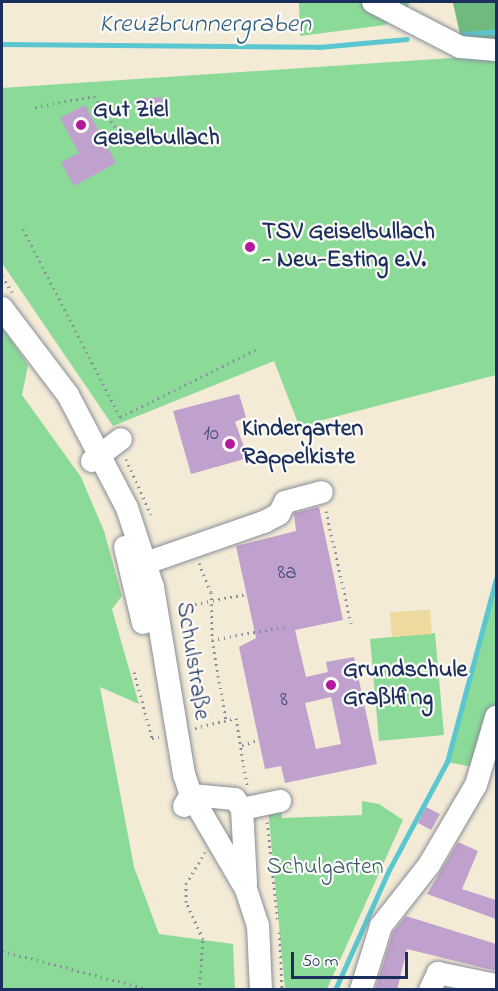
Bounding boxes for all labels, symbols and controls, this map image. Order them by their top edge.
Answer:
water label: Kreuzbrunnergraben [99,10,311,42]
place label: Gut Ziel Geiselbullach [93,97,220,153]
marker: Gut Ziel Geiselbullach [74,118,88,132]
place label: TSV Geiselbullach - Neu-Esting e.V. [262,219,435,275]
marker: TSV Geiselbullach - Neu-Esting e.V. [243,240,257,254]
place label: Kindergarten Rappelkiste [242,416,363,472]
house number: 10 [203,421,219,447]
marker: Kindergarten Rappelkiste [223,437,237,451]
house number: 8a [277,560,297,586]
street label: Schulstraße [168,600,216,722]
place label: Grundschule Graßlfing [343,657,467,713]
marker: Grundschule Graßlfing [324,678,338,692]
house number: 8 [280,687,288,713]
park label: Schulgarten [267,854,383,882]
scale bar [294,940,411,978]
text: 50 m [302,949,339,975]

